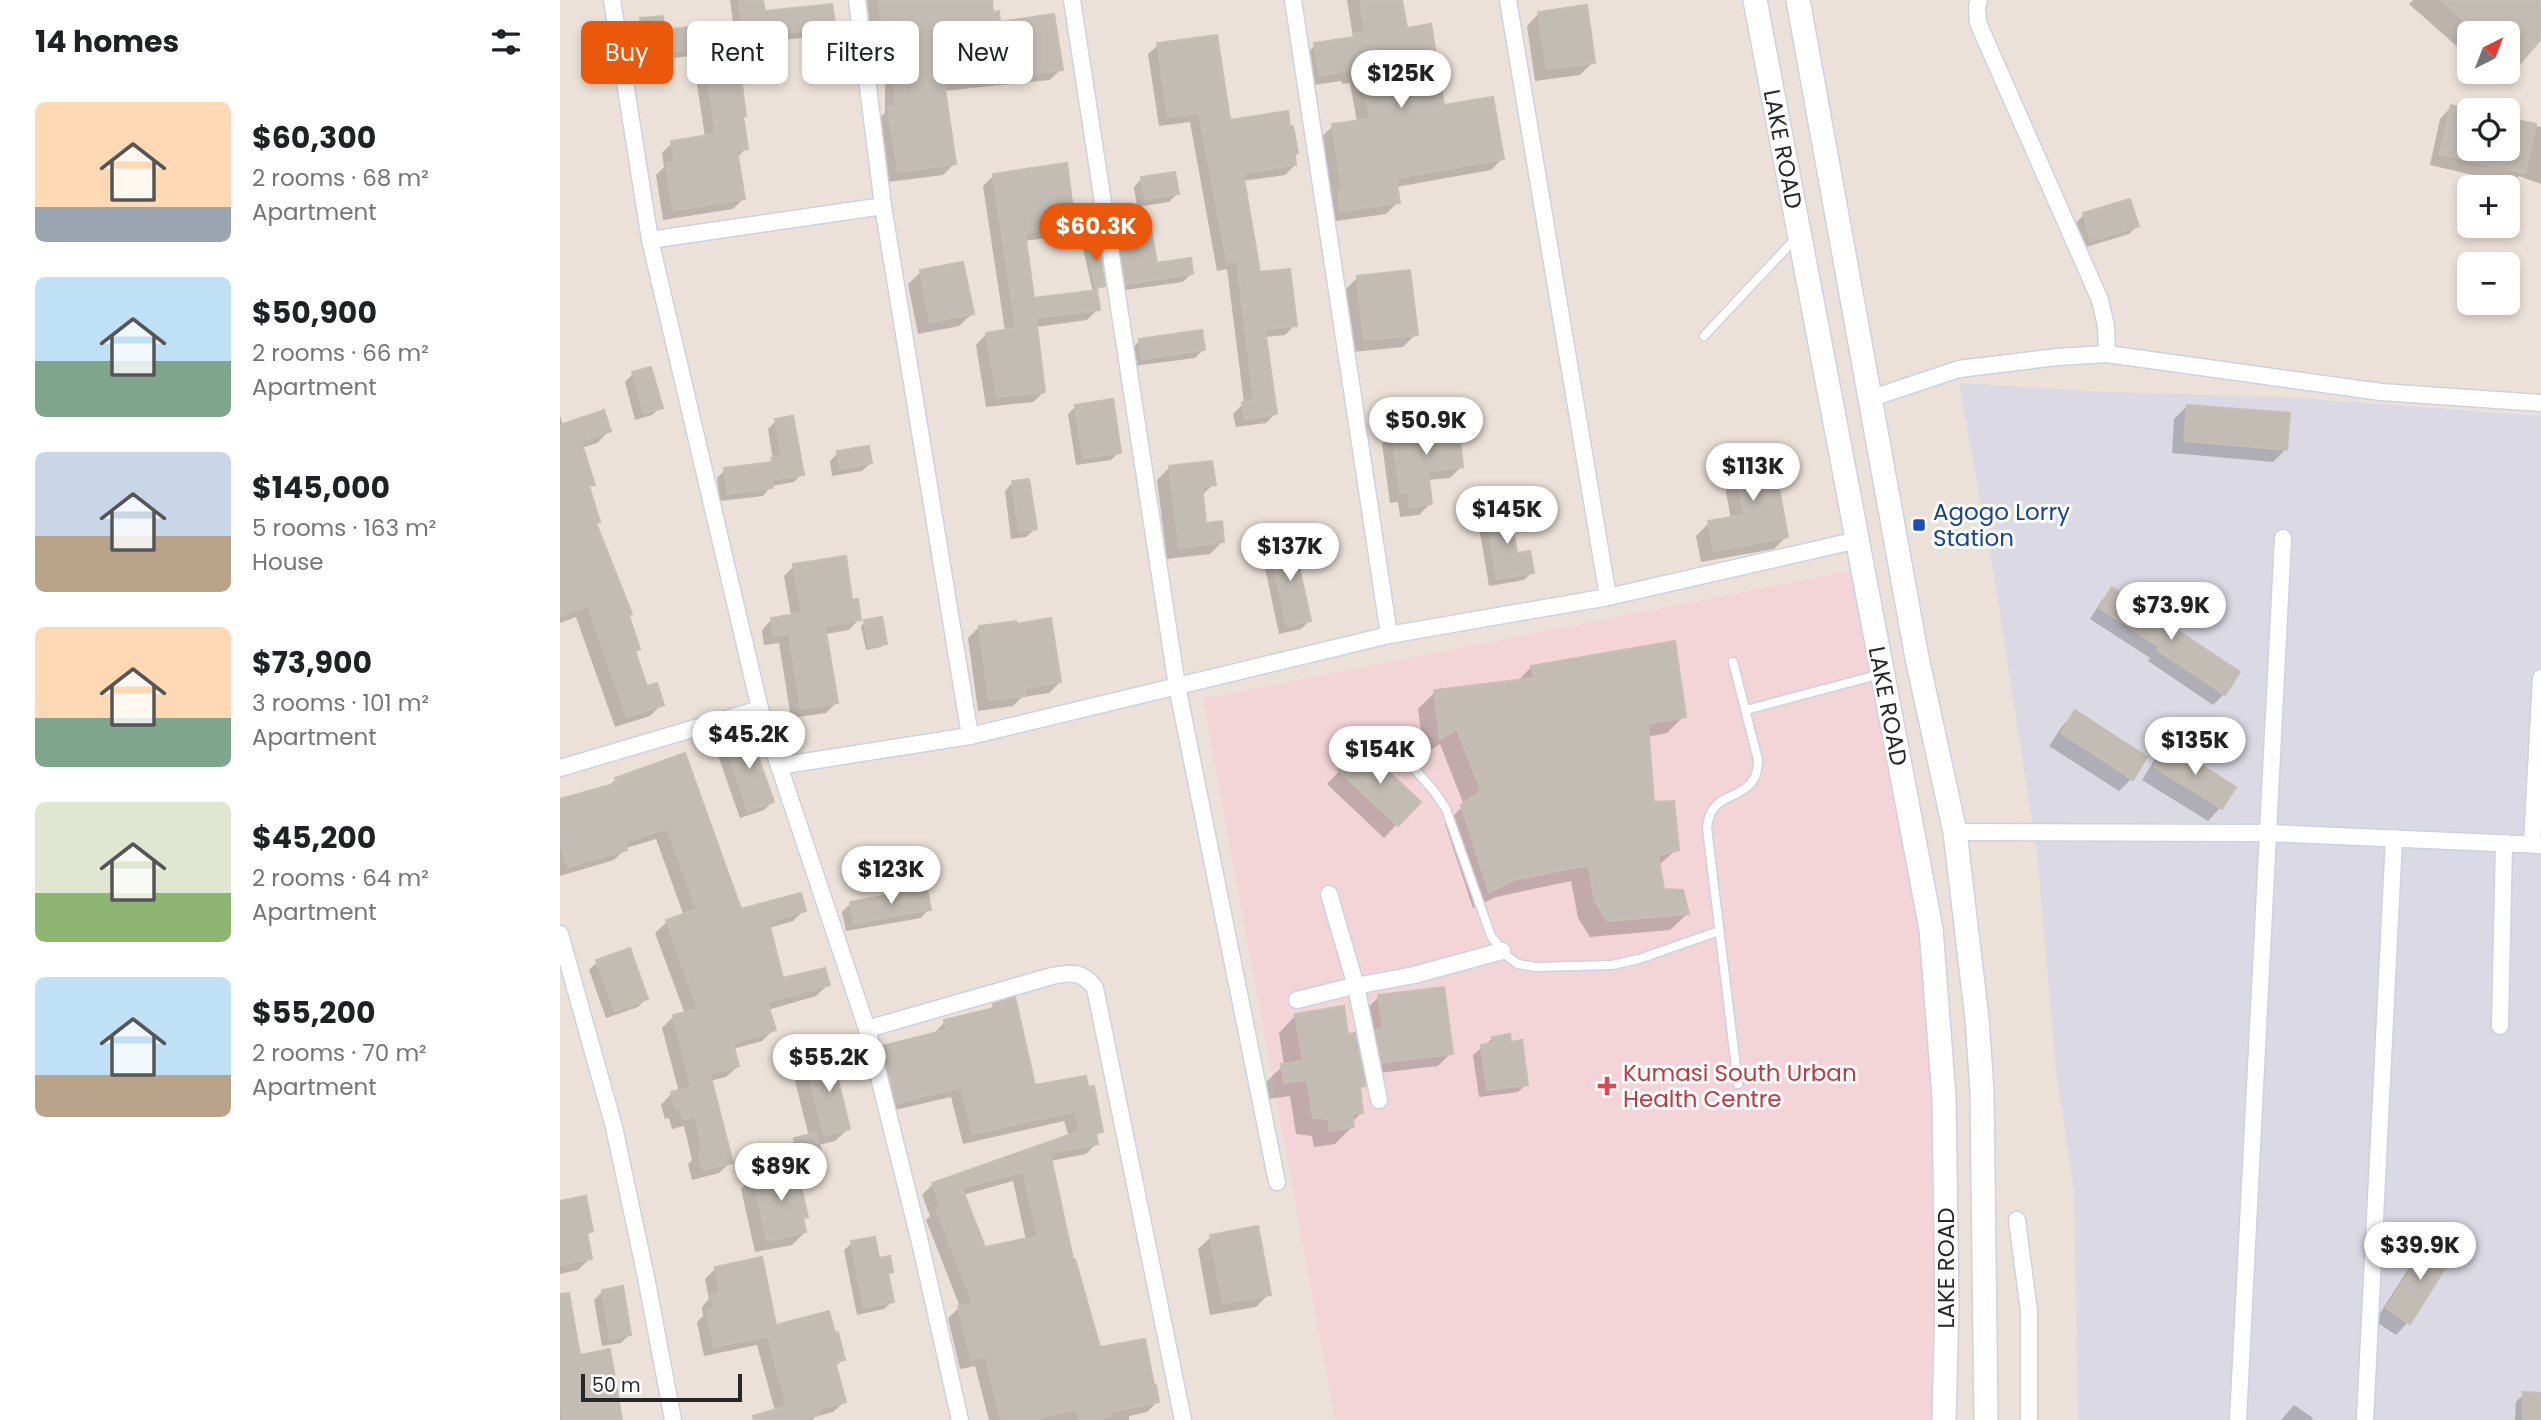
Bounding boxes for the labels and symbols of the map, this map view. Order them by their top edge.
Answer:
north arrow [2457,21,2520,84]
pin: $125K [1352,50,1450,110]
street label: LAKE ROAD [1756,87,1810,211]
pin: $60.3K [1039,204,1153,263]
pin: $50.9K [1369,398,1483,457]
pin: $113K [1704,444,1802,503]
pin: $145K [1458,486,1556,546]
place label: Agogo Lorry Station [1933,496,2070,554]
marker: Agogo Lorry Station [1911,517,1927,533]
pin: $137K [1241,524,1339,583]
pin: $73.9K [2114,582,2228,642]
street label: LAKE ROAD [1861,644,1915,768]
pin: $45.2K [692,712,806,771]
pin: $135K [2146,718,2244,777]
pin: $154K [1331,726,1429,786]
pin: $123K [842,846,940,906]
pin: $55.2K [772,1034,886,1094]
place label: Kumasi South Urban Health Centre [1623,1057,1857,1115]
marker: Kumasi South Urban Health Centre [1597,1076,1617,1096]
pin: $89K [740,1144,822,1203]
street label: LAKE ROAD [1930,1208,1962,1328]
pin: $39.9K [2363,1222,2477,1282]
scale bar [581,1371,742,1403]

